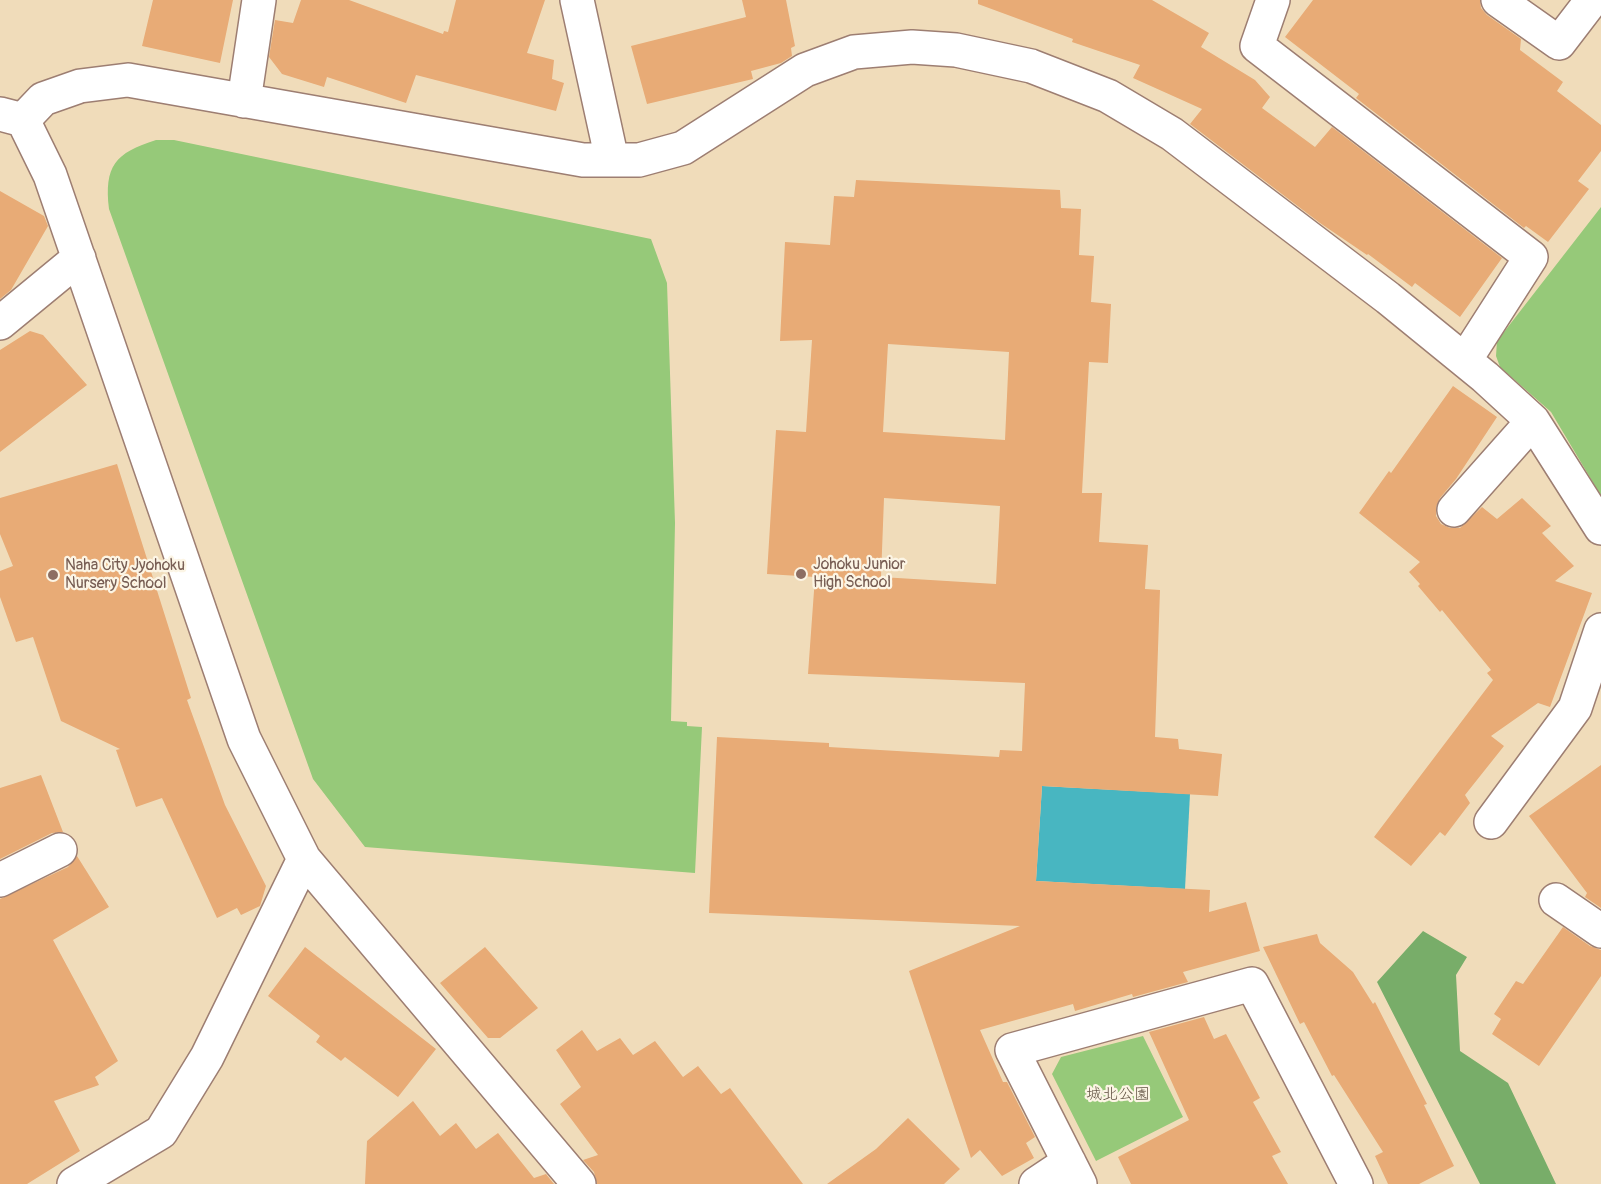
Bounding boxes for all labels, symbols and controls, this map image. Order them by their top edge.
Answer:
place label: Johoku Junior High School [813,555,905,593]
place label: Naha City Jyohoku Nursery School [65,556,185,594]
marker: Johoku Junior High School [794,567,808,581]
marker: Naha City Jyohoku Nursery School [46,568,60,582]
park label: 城北公園 [1086,1085,1150,1105]

